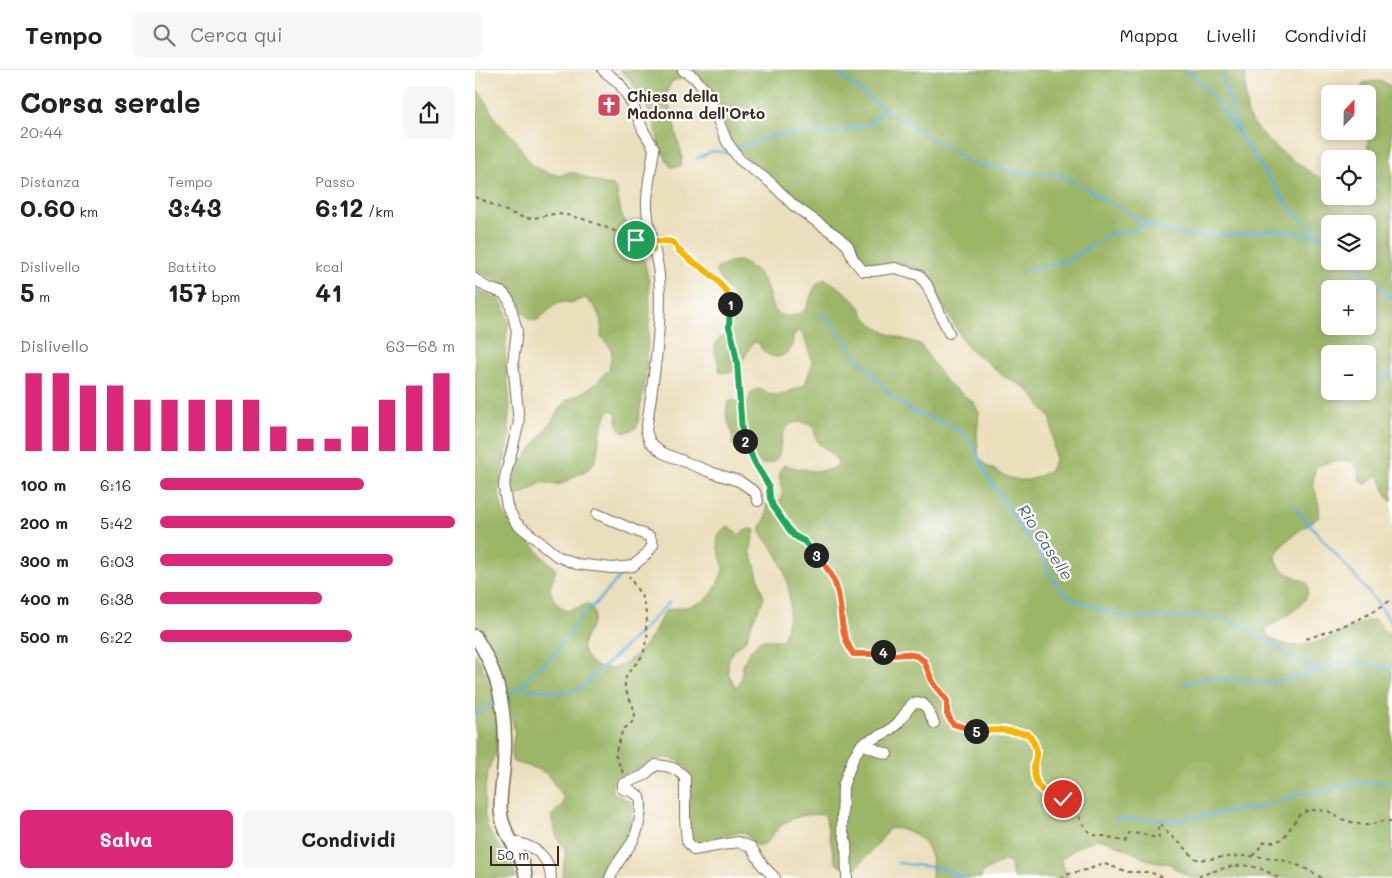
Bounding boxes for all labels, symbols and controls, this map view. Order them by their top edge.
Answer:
search box [132,12,482,57]
text: Tempo [25,19,102,50]
icon: search [150,21,178,49]
text: Cerca qui [190,22,283,47]
text: Mappa [1119,23,1178,47]
text: Livelli [1206,23,1257,47]
text: Condividi [1285,23,1367,47]
text: Corsa serale [20,84,201,120]
north arrow [1321,85,1376,140]
map controls [1321,85,1376,400]
place label: Chiesa della Madonna dell'Orto [627,86,765,123]
button: share [403,87,455,139]
church icon: Chiesa della Madonna dell'Orto [596,92,622,118]
text: 20:44 [20,121,63,142]
button: locate [1321,150,1376,205]
text: Distanza [20,172,80,191]
text: Tempo [168,172,212,191]
text: Passo [315,172,355,191]
text: 0.60 [20,191,75,223]
text: 3:43 [168,191,221,223]
text: 6:12 [315,191,363,223]
text: km [75,202,98,221]
text: /km [363,202,394,221]
button: layers [1321,215,1376,270]
pin [615,219,657,261]
icon: arrive [622,226,650,254]
text: Dislivello [20,257,80,276]
text: Battito [168,257,216,276]
text: kcal [315,257,343,276]
text: 5 [20,276,35,308]
text: 157 [168,276,207,308]
text: 41 [315,276,342,308]
button: + [1321,280,1376,335]
text: m [35,287,50,306]
text: bpm [207,287,240,306]
pin: 1 [717,292,743,316]
text: 1 [727,295,734,314]
text: Dislivello [20,335,88,356]
text: 63–68 m [386,335,455,356]
button: − [1321,345,1376,400]
pin: 2 [733,428,757,454]
text: 2 [742,432,749,451]
text: 100 m [20,474,66,495]
text: 6:16 [100,474,131,495]
water label: Rio Caselle [1014,500,1078,584]
text: 200 m [20,512,68,533]
text: 5:42 [100,512,133,533]
pin: 3 [803,542,829,568]
text: 3 [812,546,821,565]
text: 300 m [20,550,69,571]
text: 6:03 [100,550,134,571]
text: 400 m [20,588,69,609]
text: 6:38 [100,588,134,609]
text: 500 m [20,626,68,647]
text: 6:22 [100,626,132,647]
pin: 4 [871,640,895,664]
text: 4 [879,643,888,662]
pin: 5 [963,718,989,744]
text: 5 [972,722,981,741]
pin [1042,778,1084,820]
icon: check [1049,785,1077,813]
button: Salva [20,810,233,868]
button: Condividi [243,810,455,868]
scale bar [490,843,559,866]
text: 50 m [497,845,529,864]

